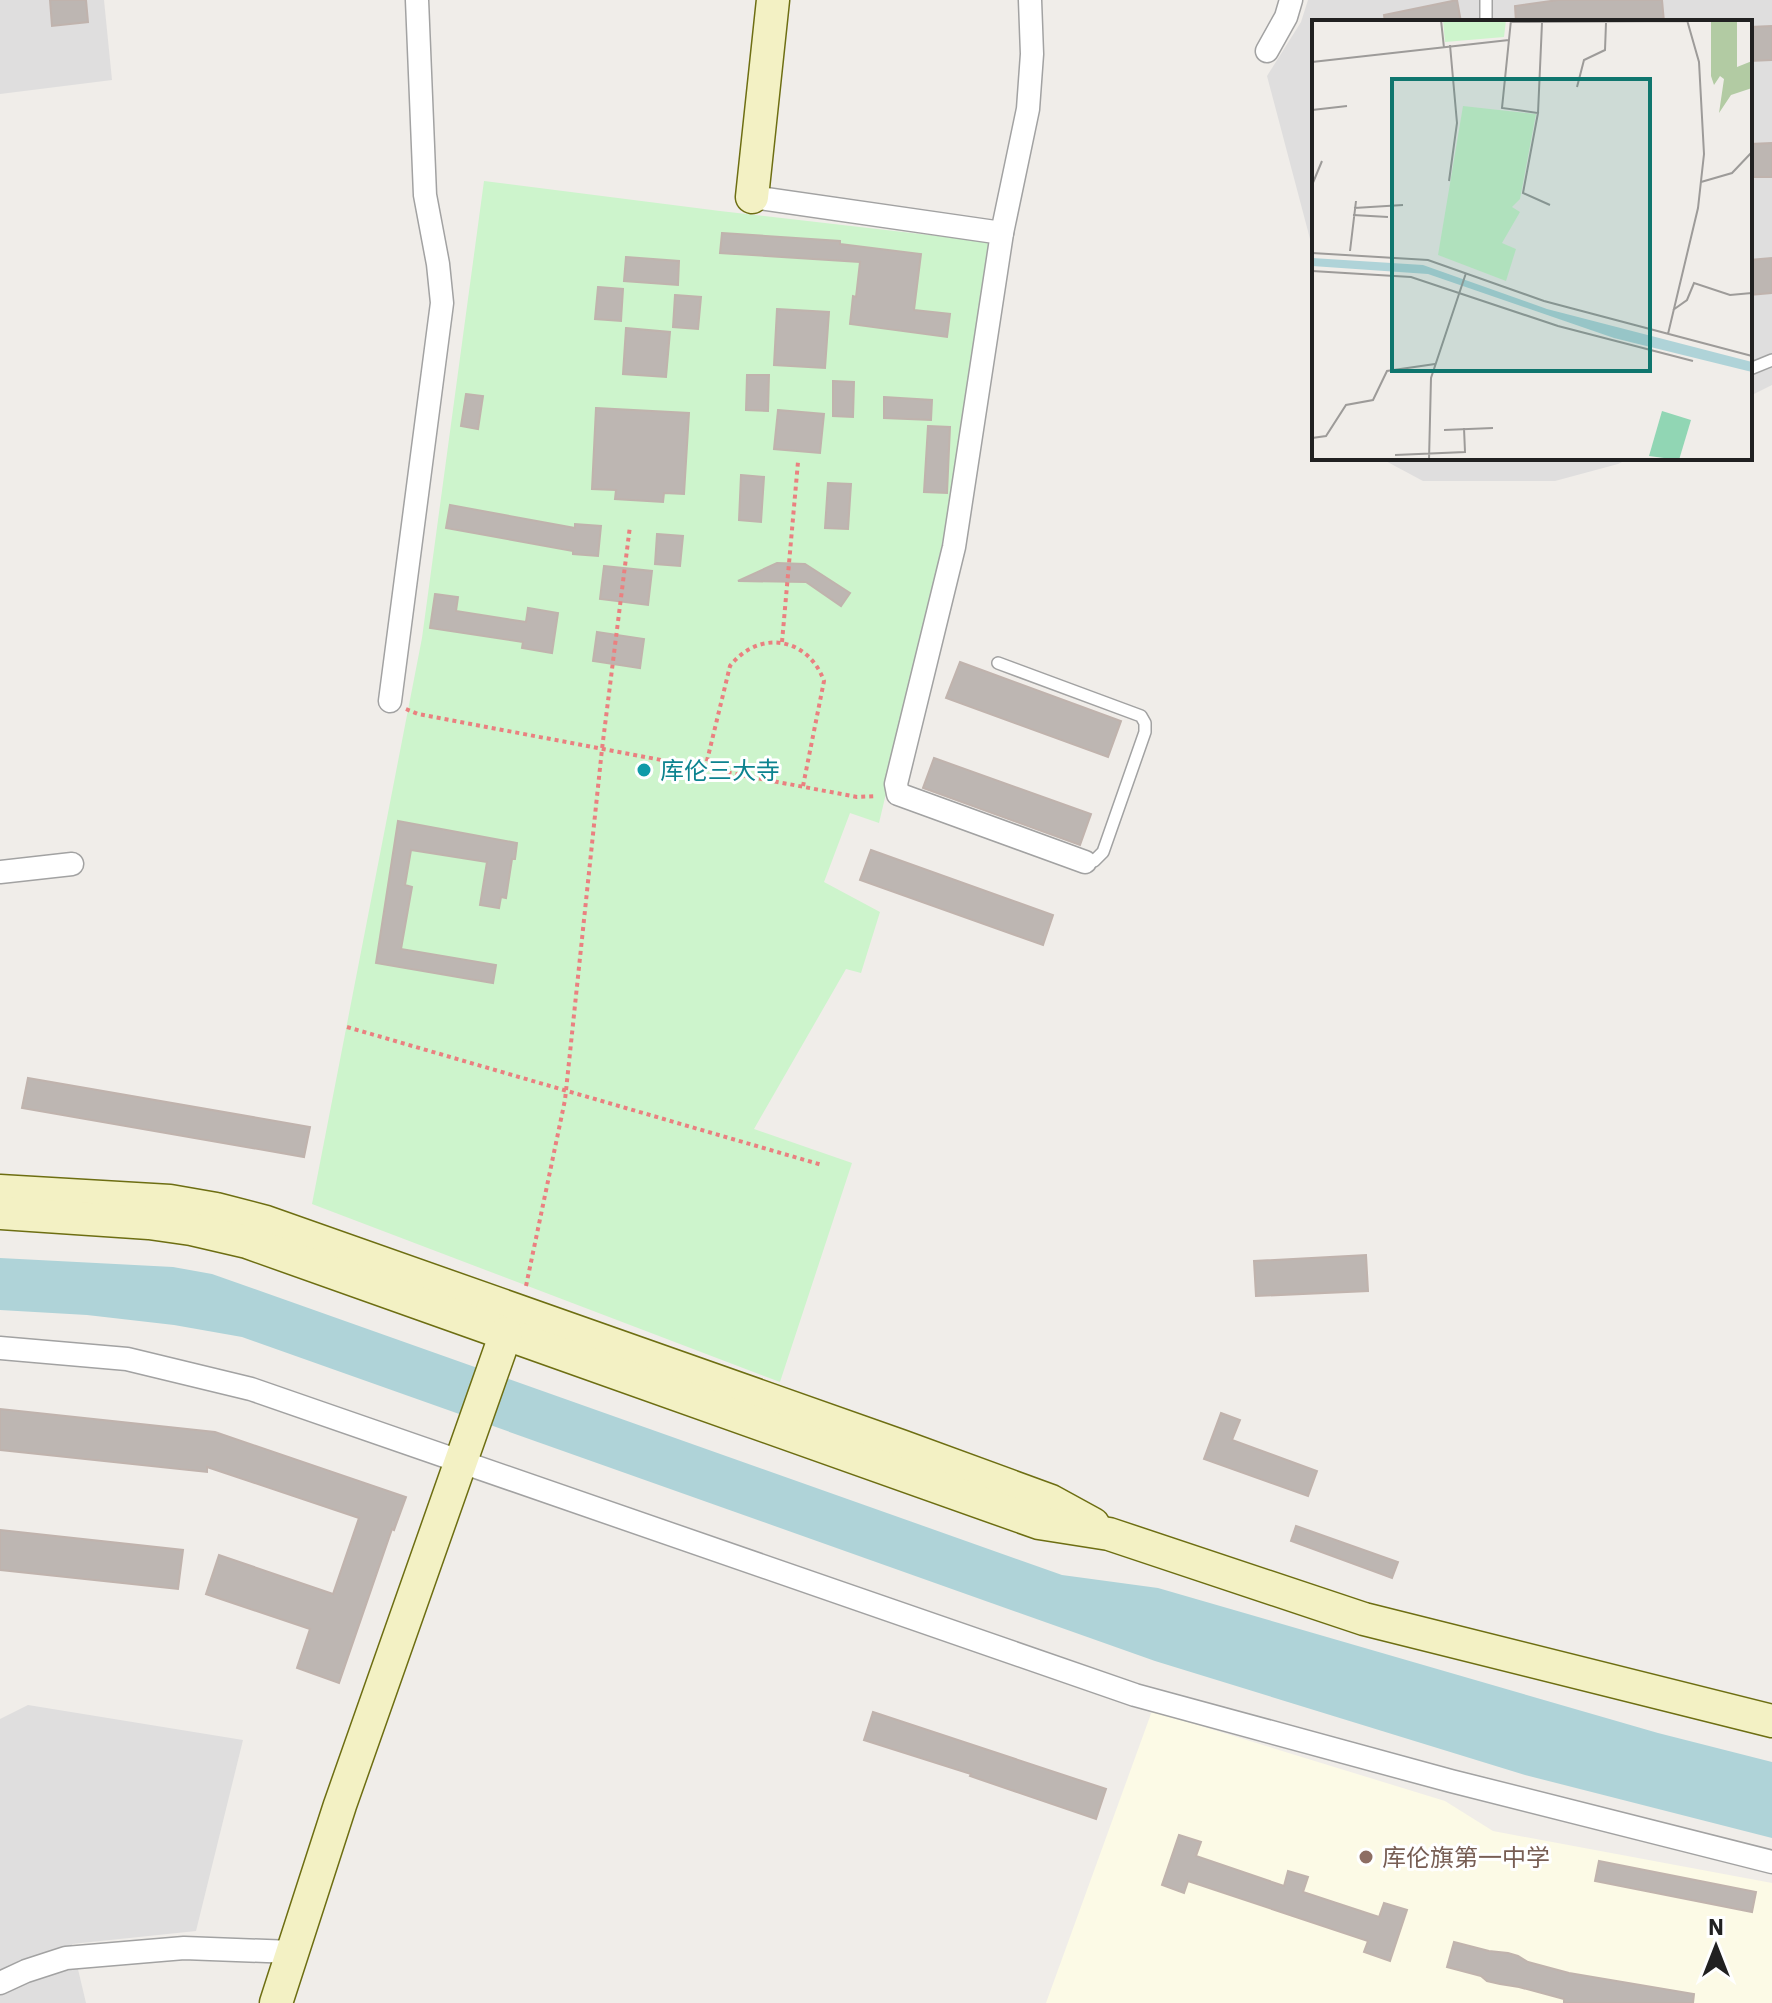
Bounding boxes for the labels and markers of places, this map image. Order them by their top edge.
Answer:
place label: 库伦三大寺 [660,754,780,786]
marker: 库伦三大寺 [635,761,653,779]
place label: 库伦旗第一中学 [1382,1841,1550,1873]
marker: 库伦旗第一中学 [1357,1848,1375,1866]

